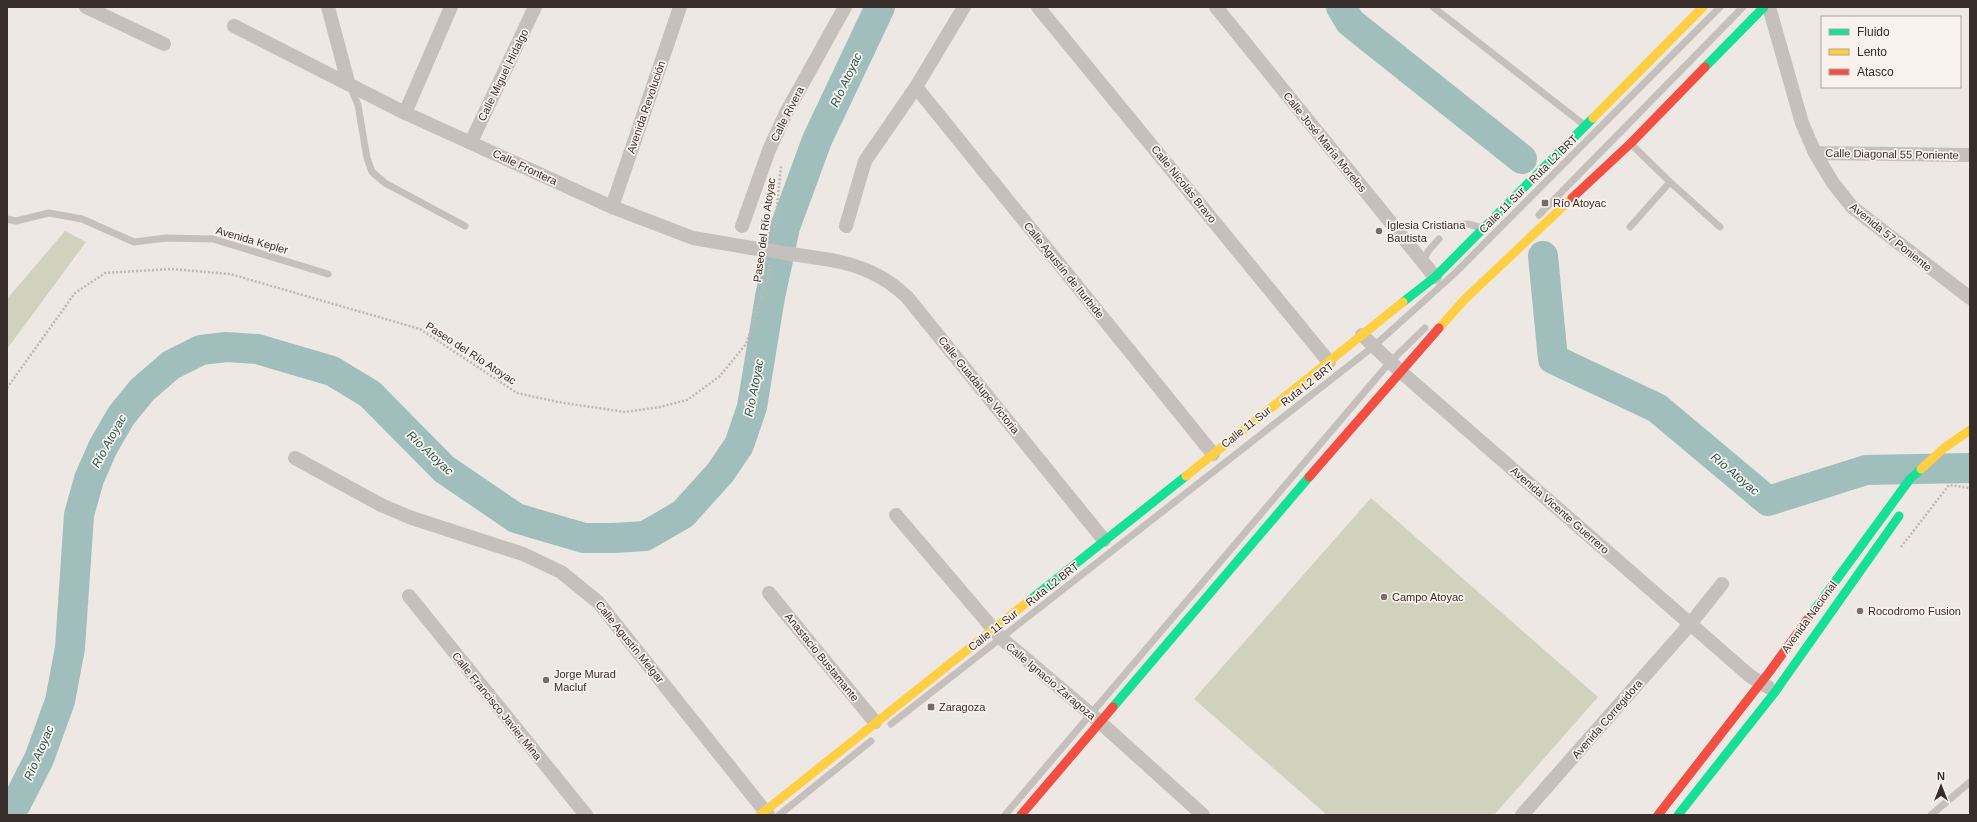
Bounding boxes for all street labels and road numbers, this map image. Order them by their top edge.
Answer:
street label: Calle Miguel Hidalgo [475,27,531,123]
street label: Avenida Revolución [625,59,667,155]
street label: Calle Rivera [768,84,806,143]
street label: Calle José María Morelos [1281,90,1369,195]
street label: Ruta L2 BRT [1526,132,1580,186]
street label: Calle Nicolás Bravo [1149,143,1219,225]
street label: Calle Frontera [491,147,560,188]
street label: Calle Diagonal 55 Poniente [1825,147,1959,161]
street label: Paseo del Río Atoyac [751,177,777,283]
street label: Calle 11 Sur [1477,184,1528,235]
street label: Avenida 57 Poniente [1848,200,1934,274]
street label: Calle Agustín de Iturbide [1022,220,1106,320]
street label: Avenida Kepler [215,224,290,256]
street label: Paseo del Río Atoyac [424,319,519,387]
street label: Calle Guadalupe Victoria [936,334,1022,437]
street label: Ruta L2 BRT [1278,360,1336,408]
street label: Calle 11 Sur [1219,404,1273,450]
street label: Avenida Vicente Guerrero [1508,464,1612,556]
street label: Ruta L2 BRT [1023,560,1081,608]
street label: Avenida Nacional [1779,579,1839,655]
street label: Calle Agustín Melgar [593,599,667,685]
street label: Calle 11 Sur [966,607,1020,653]
street label: Anastacio Bustamante [783,610,861,704]
street label: Calle Ignacio Zaragoza [1004,640,1099,723]
street label: Calle Francisco Javier Mina [450,650,545,763]
street label: Avenida Corregidora [1569,676,1645,761]

